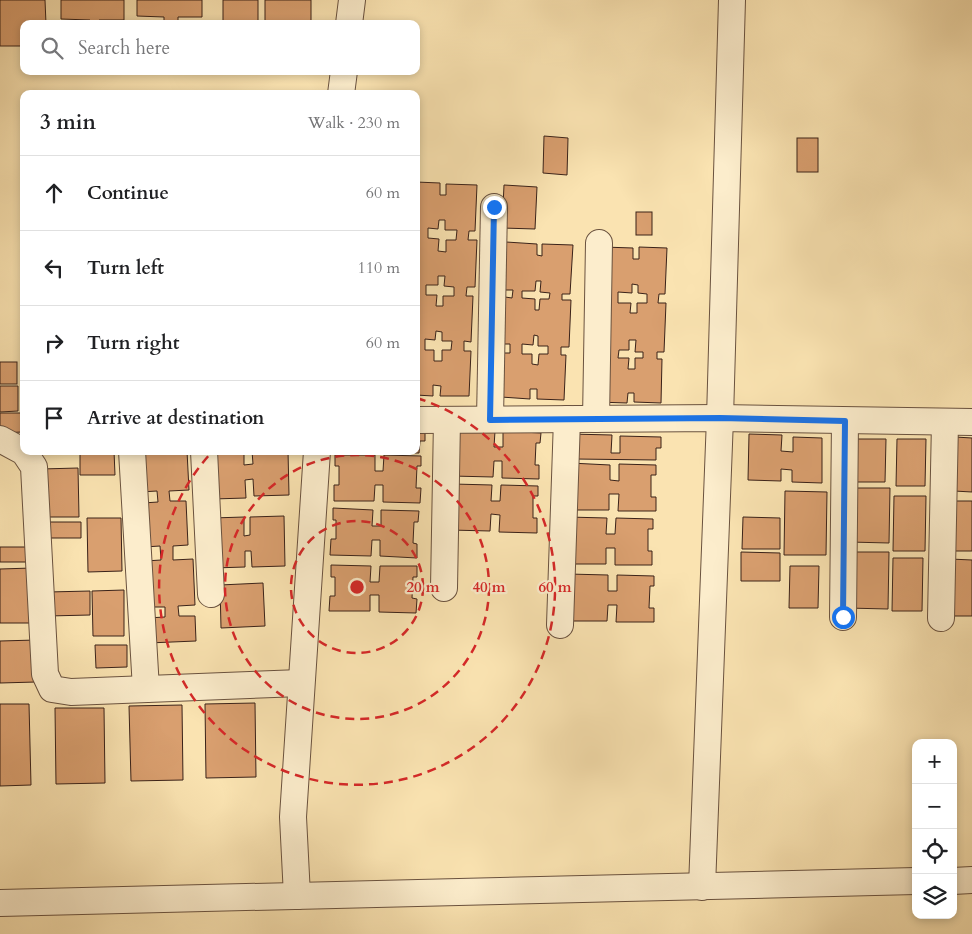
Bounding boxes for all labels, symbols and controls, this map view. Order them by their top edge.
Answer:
search box [20,20,420,75]
icon: search [38,34,66,62]
text: Search here [78,35,170,61]
text: 3 min [40,108,96,137]
text: Walk · 230 m [308,112,400,134]
icon: ahead [40,179,68,207]
text: Continue [87,180,169,206]
text: 60 m [366,182,400,204]
route end [483,196,506,219]
icon: left [40,254,68,282]
text: Turn left [87,255,164,281]
text: 110 m [358,257,400,279]
icon: right [40,329,68,357]
text: Turn right [87,330,179,356]
text: 60 m [366,332,400,354]
icon: arrive [40,404,68,432]
text: Arrive at destination [87,405,264,431]
text: 20 m [406,577,440,597]
text: 40 m [472,577,506,597]
text: 60 m [538,577,572,597]
centre of rings [348,578,366,596]
route start [832,606,855,629]
map controls [912,739,957,919]
button: + [912,739,957,784]
button: − [912,784,957,829]
button: locate [912,829,957,874]
button: layers [912,874,957,919]

